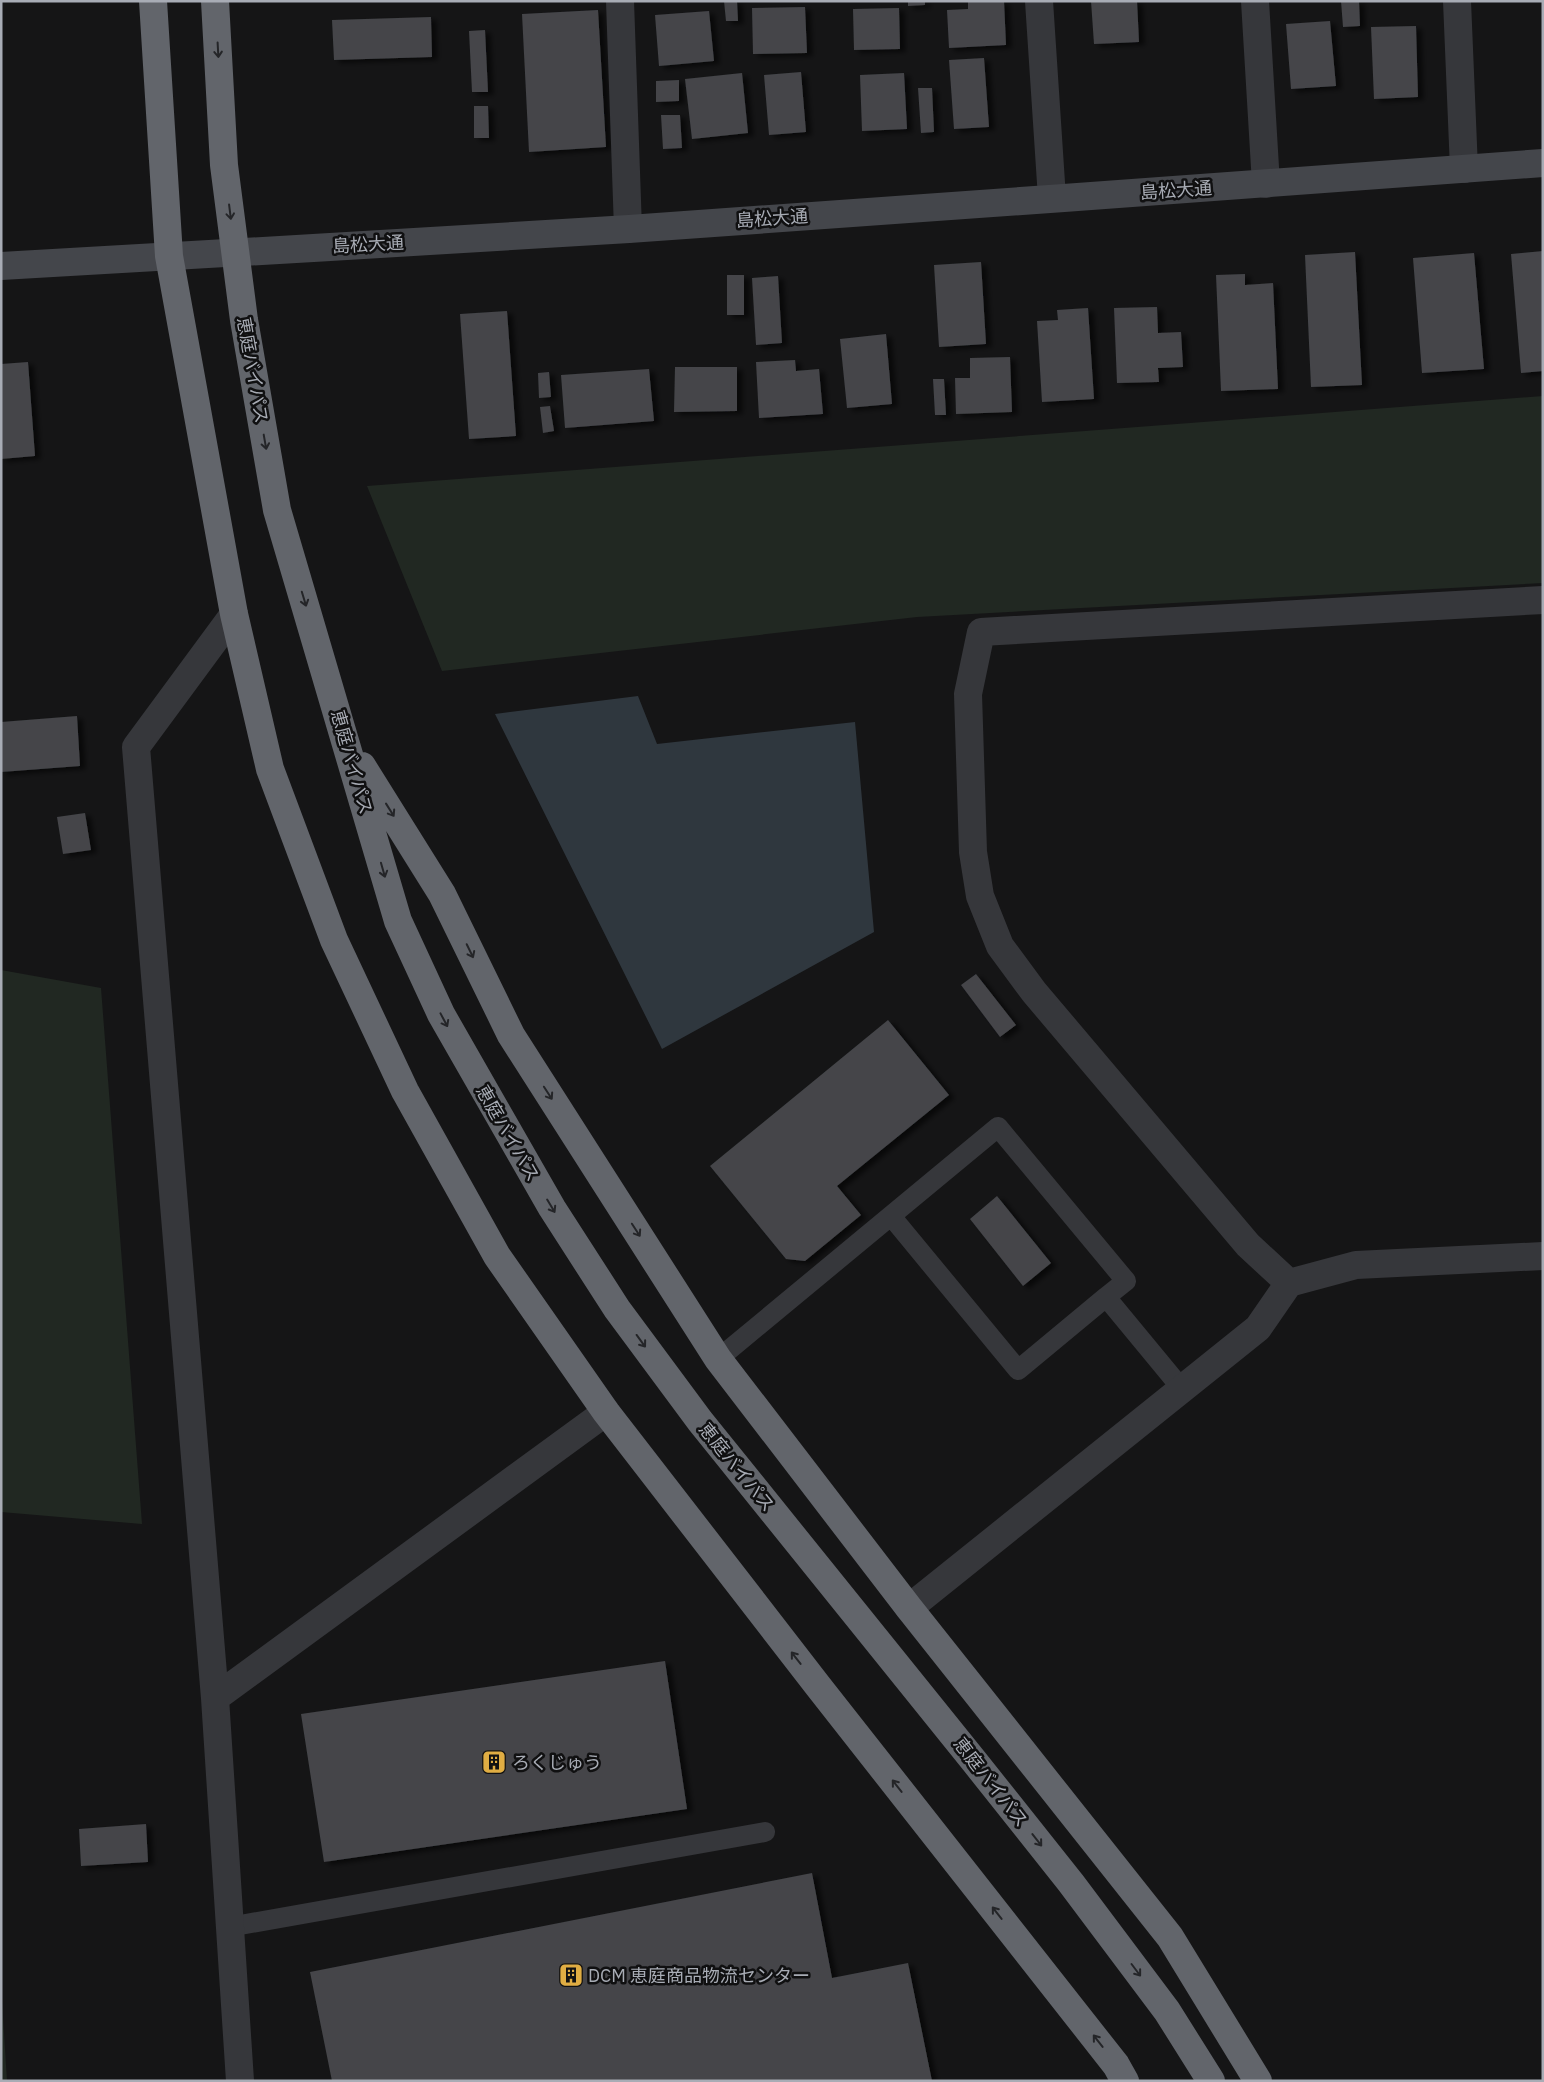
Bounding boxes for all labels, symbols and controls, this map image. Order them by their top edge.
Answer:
one-way arrow [213,42,222,58]
street label: 島松大通 [1139,176,1213,204]
one-way arrow [225,204,235,220]
street label: 島松大通 [735,204,809,232]
street label: 島松大通 [331,231,405,257]
street label: 恵庭バイパス [232,315,274,425]
one-way arrow [261,433,271,449]
one-way arrow [299,591,309,607]
street label: 恵庭バイパス [326,707,378,817]
one-way arrow [385,802,395,816]
one-way arrow [378,861,388,877]
one-way arrow [466,943,475,958]
one-way arrow [440,1012,450,1026]
street label: 恵庭バイパス [471,1081,545,1185]
one-way arrow [543,1086,553,1100]
one-way arrow [546,1199,556,1213]
one-way arrow [631,1222,641,1236]
one-way arrow [636,1334,646,1348]
street label: 恵庭バイパス [694,1418,780,1516]
one-way arrow [791,1652,802,1665]
street label: 恵庭バイパス [949,1733,1033,1831]
building icon: ろくじゅう [481,1749,507,1775]
place label: ろくじゅう [512,1751,602,1774]
one-way arrow [891,1779,902,1792]
one-way arrow [1031,1834,1042,1847]
one-way arrow [992,1906,1002,1920]
building icon: DCM 恵庭商品物流センター [558,1962,584,1988]
one-way arrow [1130,1963,1141,1976]
place label: DCM 恵庭商品物流センター [588,1964,810,1987]
one-way arrow [1092,2035,1103,2048]

